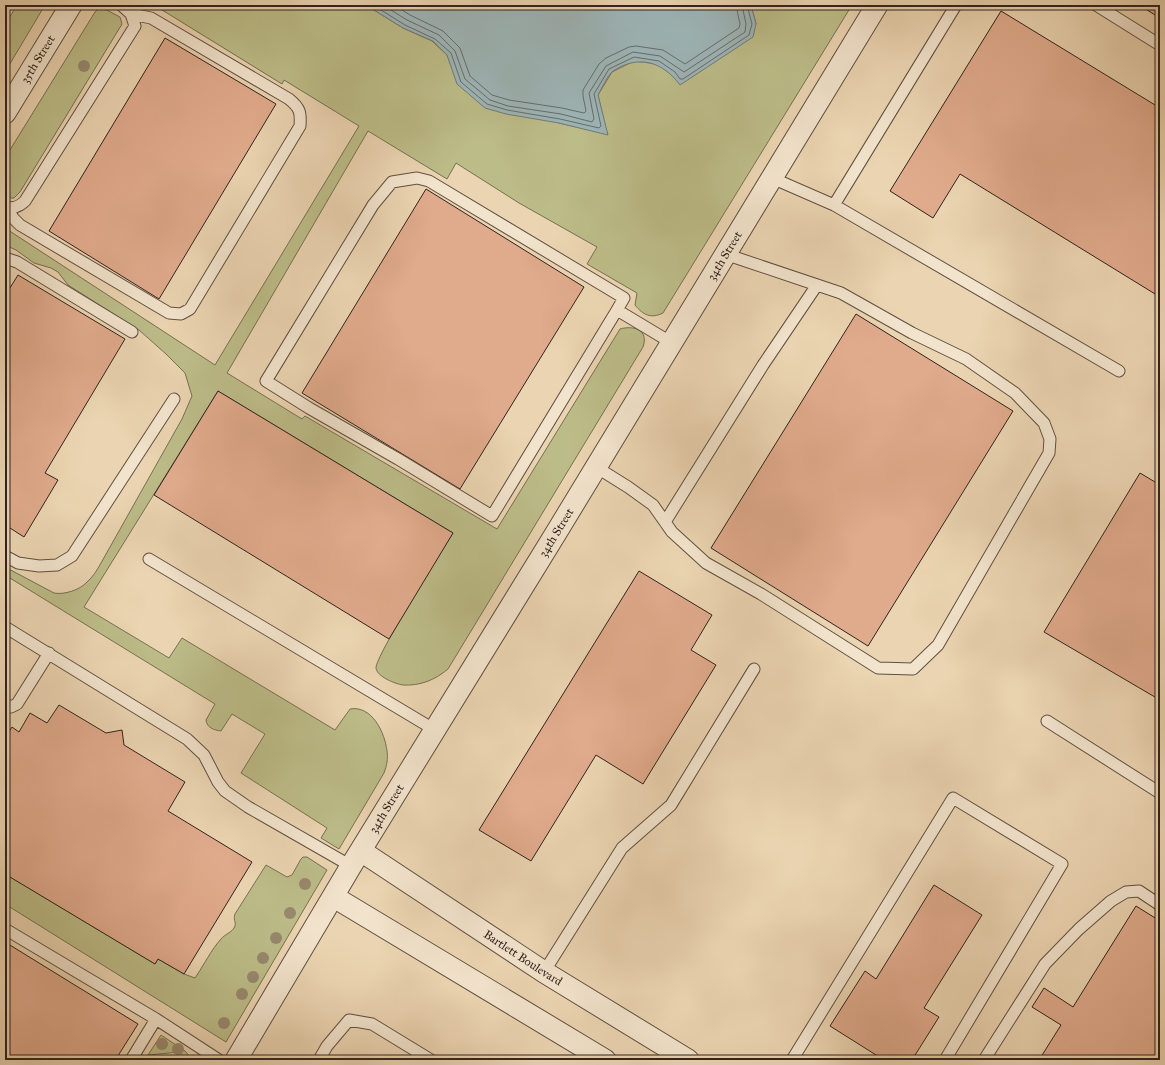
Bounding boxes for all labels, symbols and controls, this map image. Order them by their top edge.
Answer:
street label: 35th Street [18,32,58,86]
street label: 34th Street [704,228,745,283]
street label: 34th Street [536,505,577,560]
street label: 34th Street [366,781,407,836]
street label: Bartlett Boulevard [481,927,565,988]

